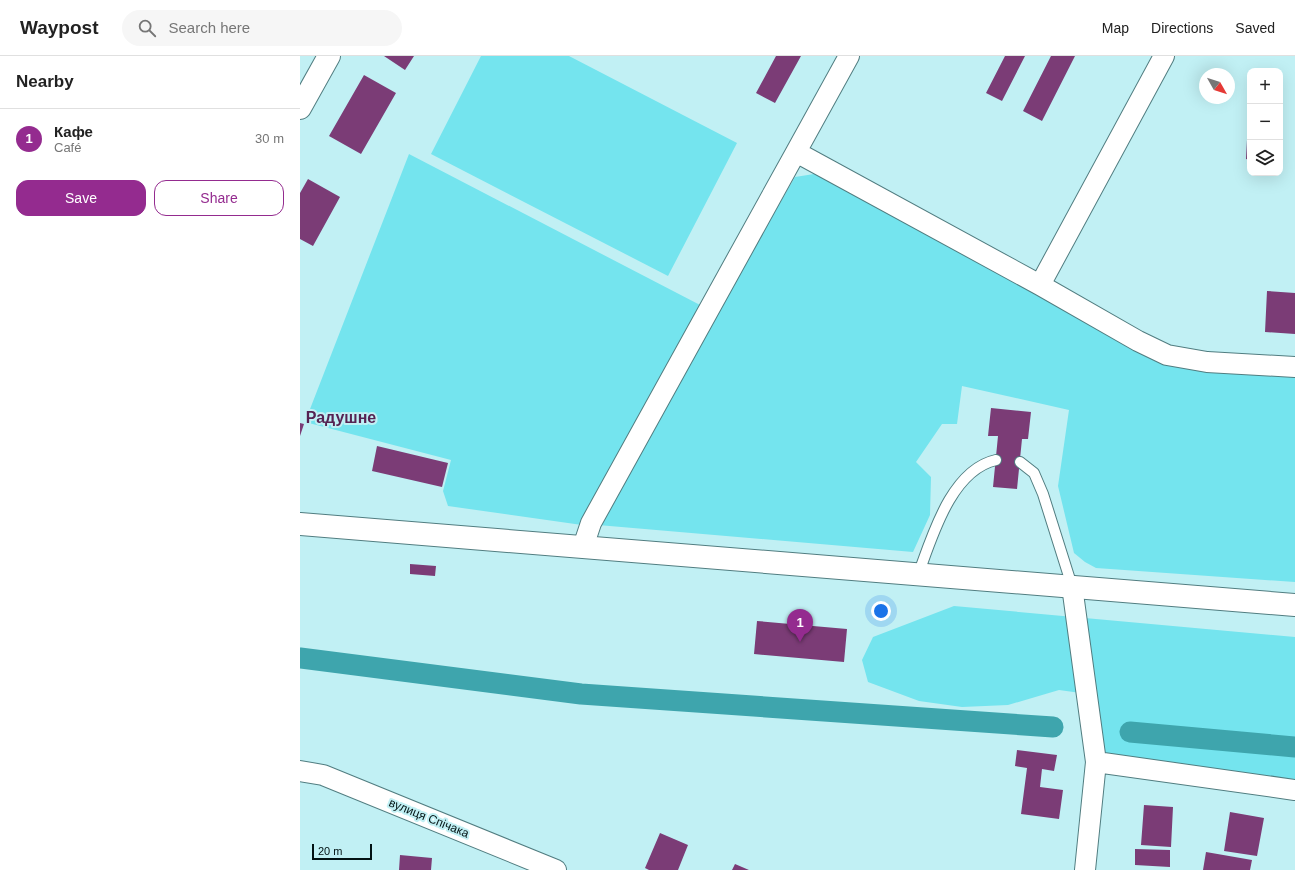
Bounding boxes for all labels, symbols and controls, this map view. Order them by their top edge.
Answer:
search box [122,10,402,46]
text: Waypost [20,17,98,38]
icon: search [136,17,158,39]
text: Search here [168,19,250,36]
text: Map [1102,20,1129,36]
text: Directions [1151,20,1213,36]
text: Saved [1235,20,1275,36]
north arrow [1199,68,1235,104]
map controls [1247,68,1283,176]
button: + [1247,68,1283,104]
text: Nearby [16,72,74,91]
button: − [1247,104,1283,140]
text: Кафе [54,123,93,140]
text: 1 [25,131,33,146]
text: 30 m [255,131,284,146]
text: Café [54,140,81,155]
button: layers [1247,140,1283,176]
button: Save [16,180,146,216]
button: Share [154,180,284,216]
district label: Радушне [306,409,376,426]
your location [871,601,891,621]
pin: 1 [787,609,813,642]
street label: вулиця Спічака [387,796,471,841]
scale bar [312,842,372,861]
text: 20 m [318,845,342,857]

